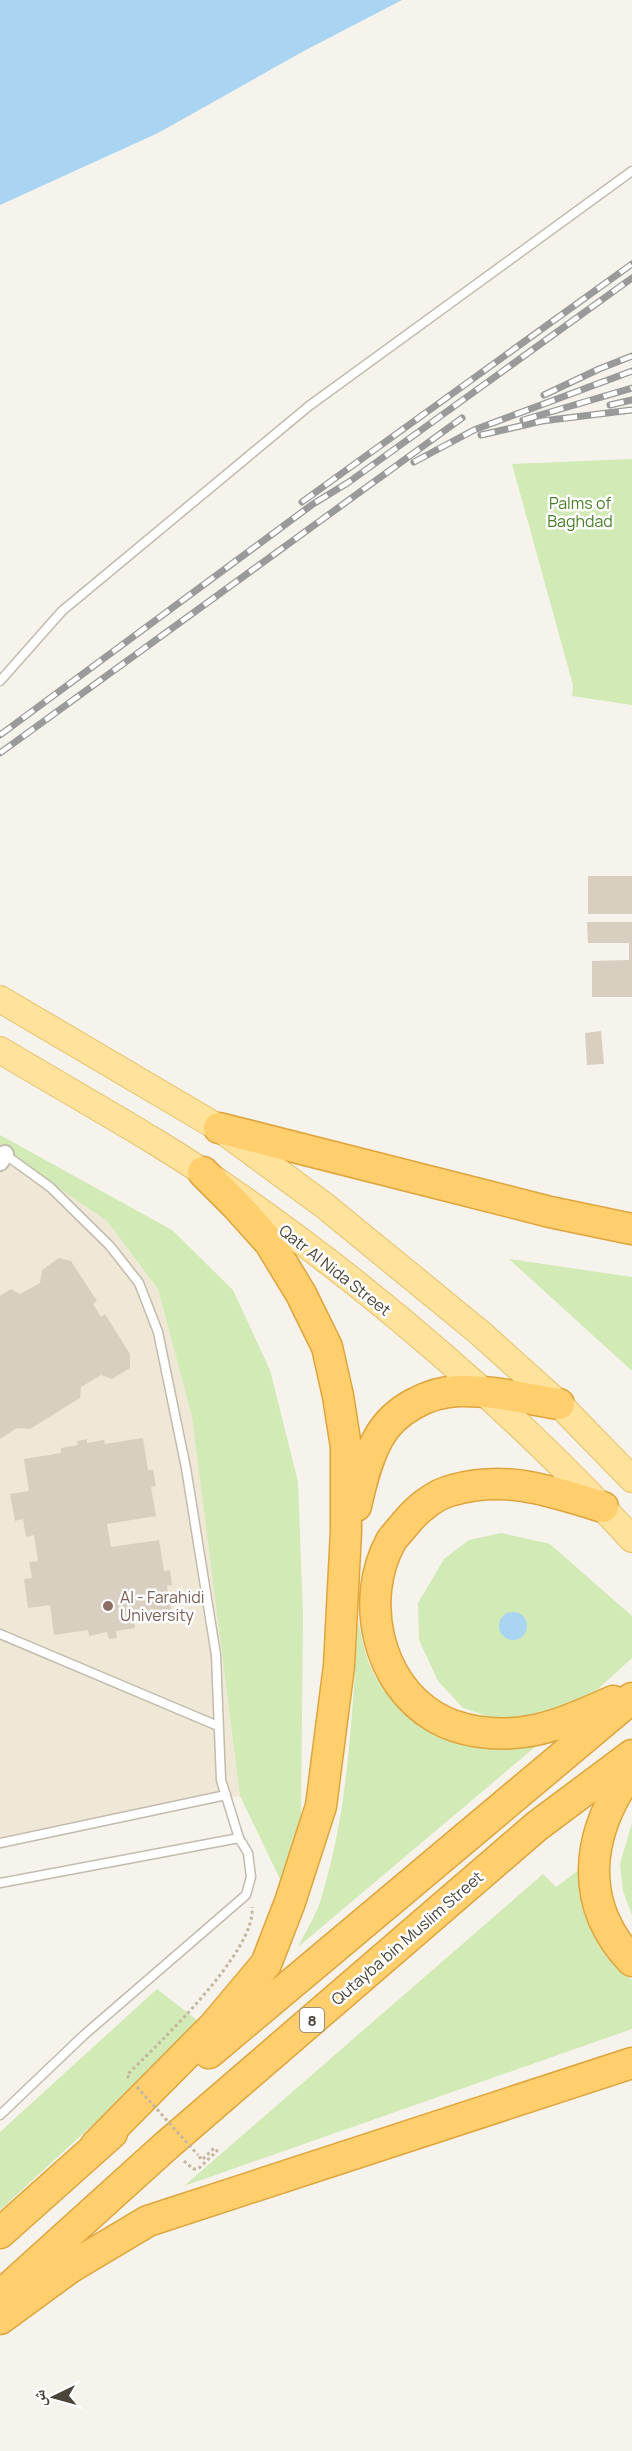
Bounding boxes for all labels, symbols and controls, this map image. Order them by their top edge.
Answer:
park label: Palms of Baghdad [547,492,613,532]
street label: Qatr Al Nida Street [275,1219,395,1321]
place label: Al - Farahidi University [120,1586,204,1626]
marker: Al - Farahidi University [101,1599,115,1613]
street label: Qutayba bin Muslim Street [326,1866,488,2010]
road number: 8 [300,2008,324,2032]
north arrow [24,2367,84,2427]
text: ش [27,2389,51,2408]

